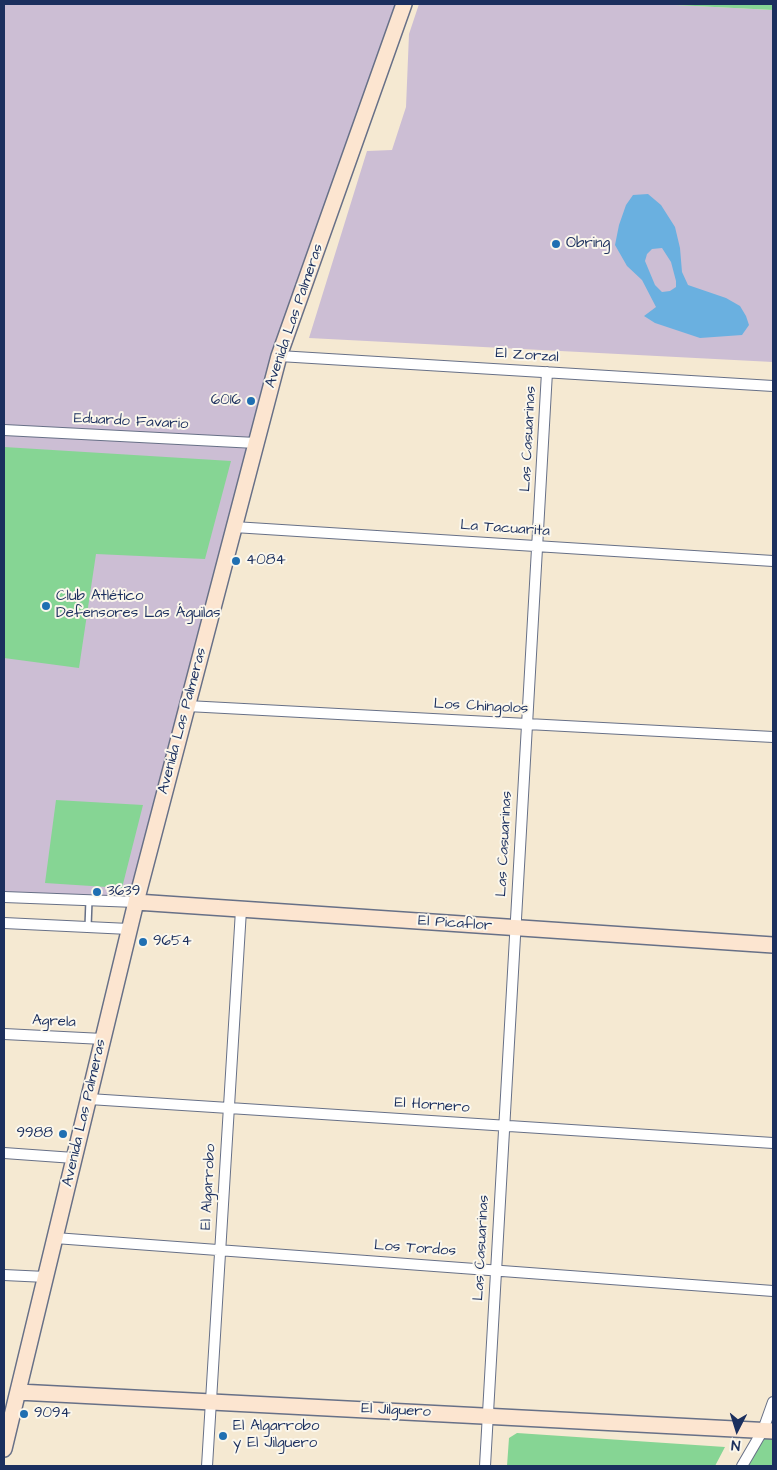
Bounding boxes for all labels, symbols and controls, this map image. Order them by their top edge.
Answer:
place label: Obring [566,235,610,253]
marker: Obring [550,238,562,250]
street label: Avenida Las Palmeras [262,242,328,390]
street label: El Zorzal [495,345,559,367]
street label: Las Casuarinas [517,386,541,492]
place label: 6016 [211,392,241,410]
marker: 6016 [245,395,257,407]
street label: Eduardo Favario [73,410,189,434]
street label: La Tacuarita [459,517,551,541]
place label: 4084 [246,552,286,570]
marker: 4084 [230,555,242,567]
place label: Club Atlético Defensores Las Águilas [56,588,221,623]
marker: Club Atlético Defensores Las Águilas [40,600,52,612]
street label: Avenida Las Palmeras [155,646,211,796]
street label: Los Chingolos [433,696,529,718]
street label: Las Casuarinas [493,791,517,897]
place label: 3639 [107,883,140,901]
marker: 3639 [91,886,103,898]
street label: El Picaflor [417,912,493,936]
place label: 9654 [153,933,192,951]
marker: 9654 [137,936,149,948]
street label: Agrela [32,1012,76,1032]
street label: Avenida Las Palmeras [59,1037,111,1189]
street label: El Hornero [394,1094,470,1118]
place label: 9988 [16,1125,53,1143]
marker: 9988 [57,1128,69,1140]
street label: El Algarrobo [198,1143,220,1231]
street label: Las Casuarinas [470,1195,494,1301]
street label: Los Tordos [373,1237,457,1261]
street label: El Jilguero [361,1400,431,1422]
place label: 9094 [34,1405,71,1423]
north arrow [712,1405,762,1455]
marker: 9094 [18,1408,30,1420]
place label: El Algarrobo y El Jilguero [233,1418,319,1453]
marker: El Algarrobo y El Jilguero [217,1430,229,1442]
text: N [730,1435,741,1455]

